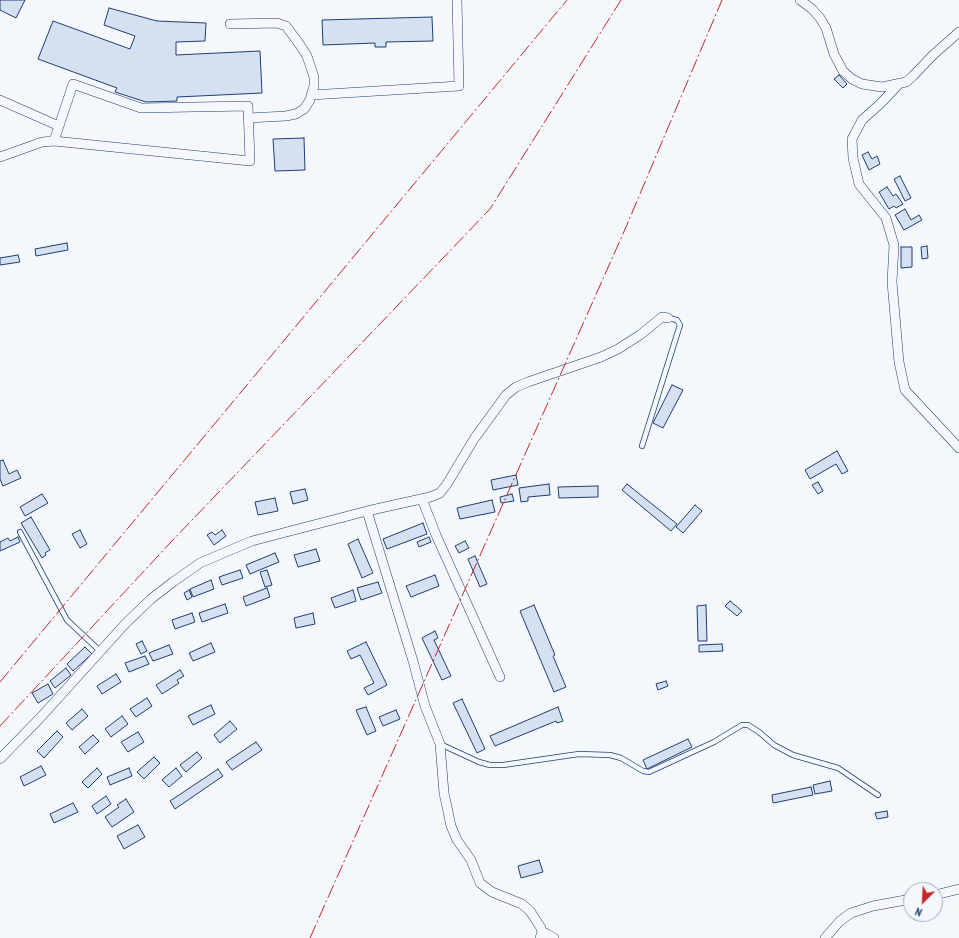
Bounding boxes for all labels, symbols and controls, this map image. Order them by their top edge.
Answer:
north arrow [903,882,943,922]
text: N [913,904,924,920]

